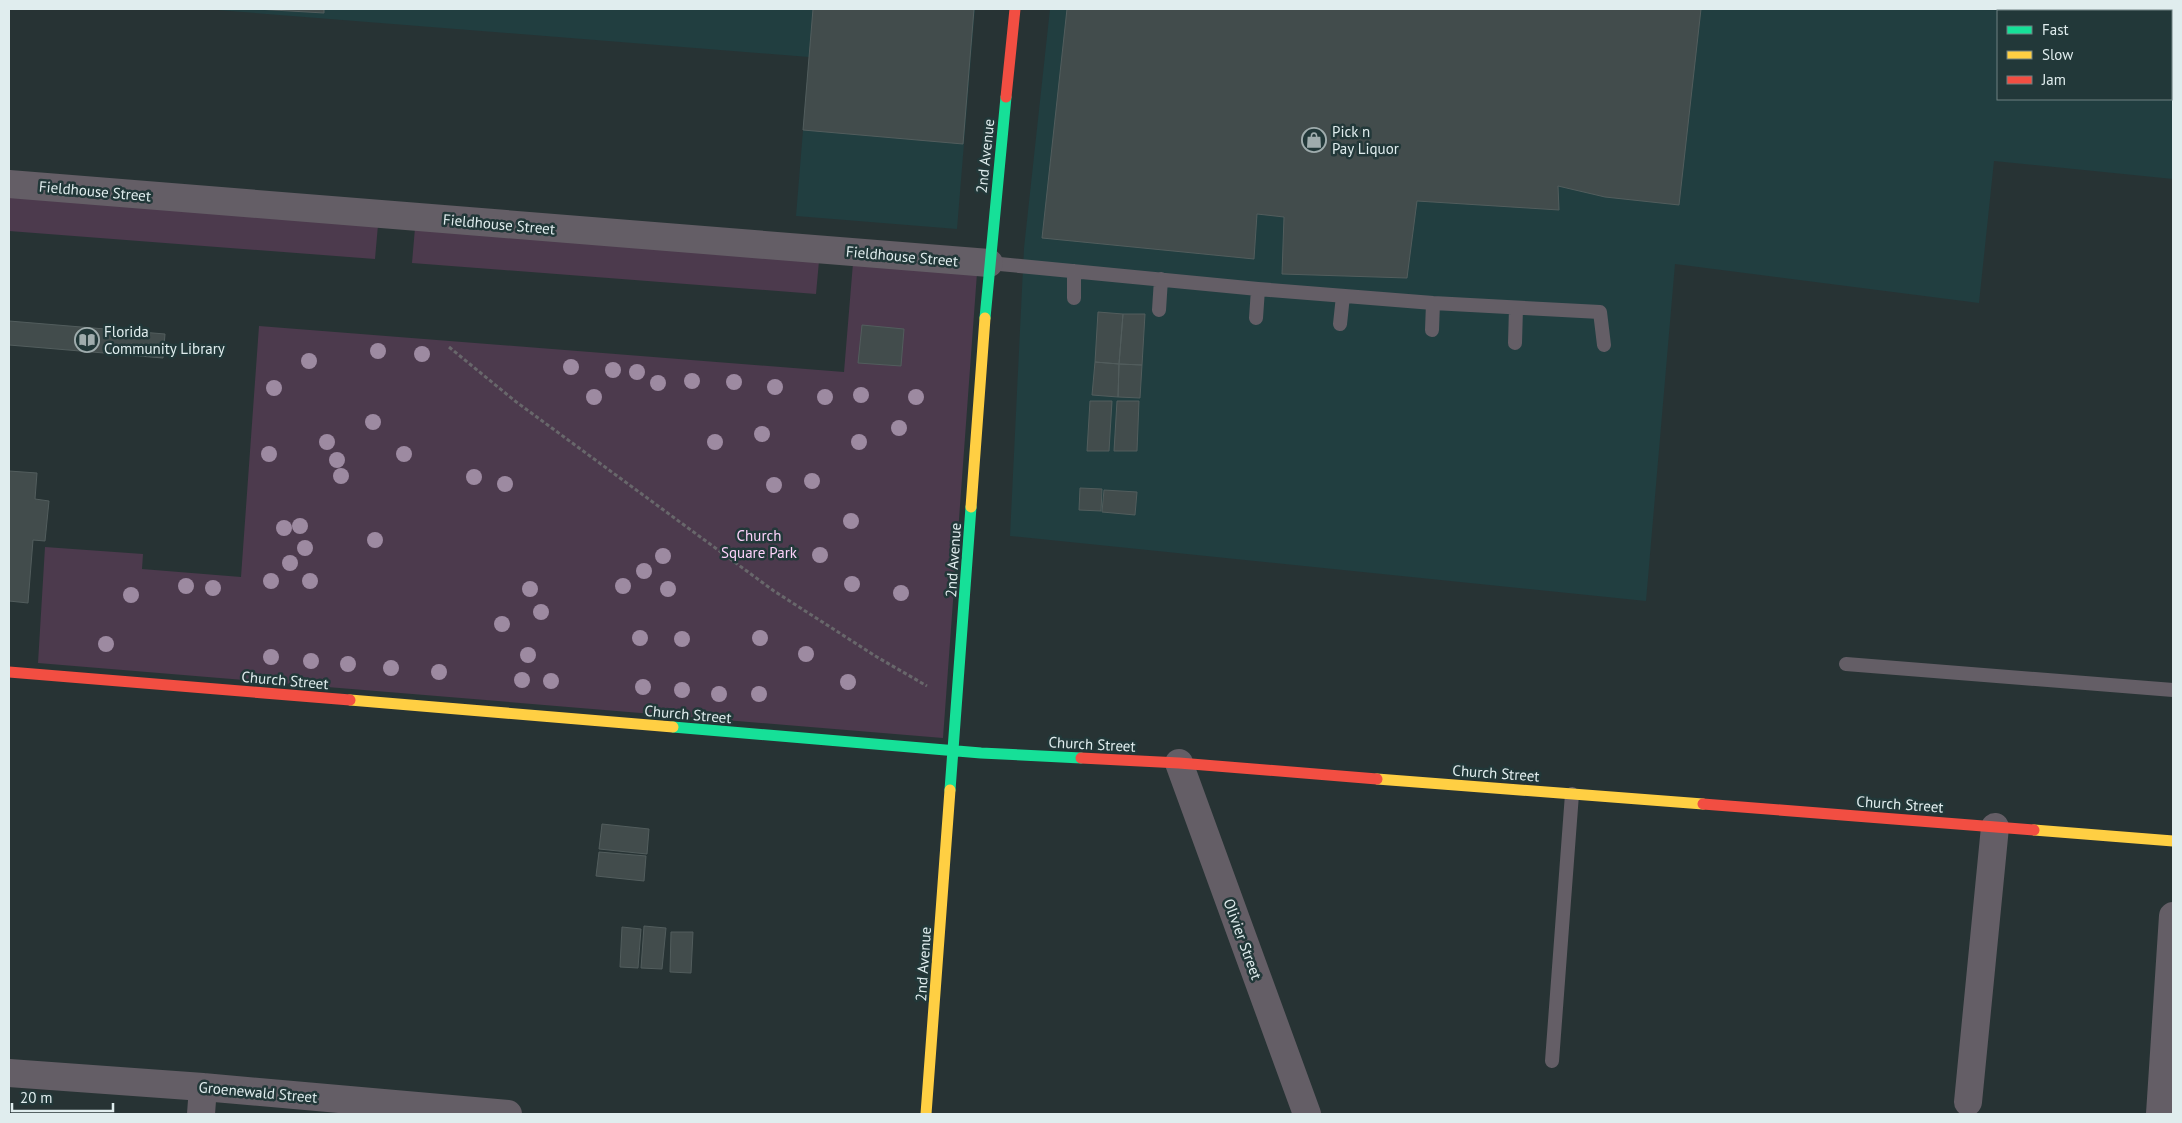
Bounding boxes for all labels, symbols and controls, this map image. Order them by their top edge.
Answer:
legend [1997,10,2172,100]
text: Fast [2042,20,2069,39]
text: Slow [2042,45,2073,64]
text: Jam [2041,70,2066,89]
street label: 2nd Avenue [972,118,998,194]
place label: Pick n Pay Liquor [1332,122,1399,158]
shop icon: Pick n Pay Liquor [1301,127,1327,153]
street label: Fieldhouse Street [38,177,152,205]
street label: Fieldhouse Street [442,210,556,238]
street label: Fieldhouse Street [845,242,959,270]
place label: Florida Community Library [104,322,225,358]
library icon: Florida Community Library [74,327,100,353]
street label: 2nd Avenue [941,522,965,598]
park label: Church Square Park [721,526,798,562]
street label: Church Street [241,667,329,693]
street label: Church Street [644,701,732,727]
street label: Church Street [1048,732,1136,756]
street label: Church Street [1452,760,1540,786]
street label: Church Street [1856,791,1944,817]
street label: Olivier Street [1220,896,1266,982]
street label: 2nd Avenue [911,926,935,1002]
street label: Groenewald Street [198,1077,318,1107]
scale bar [12,1080,114,1112]
text: 20 m [20,1088,53,1107]

